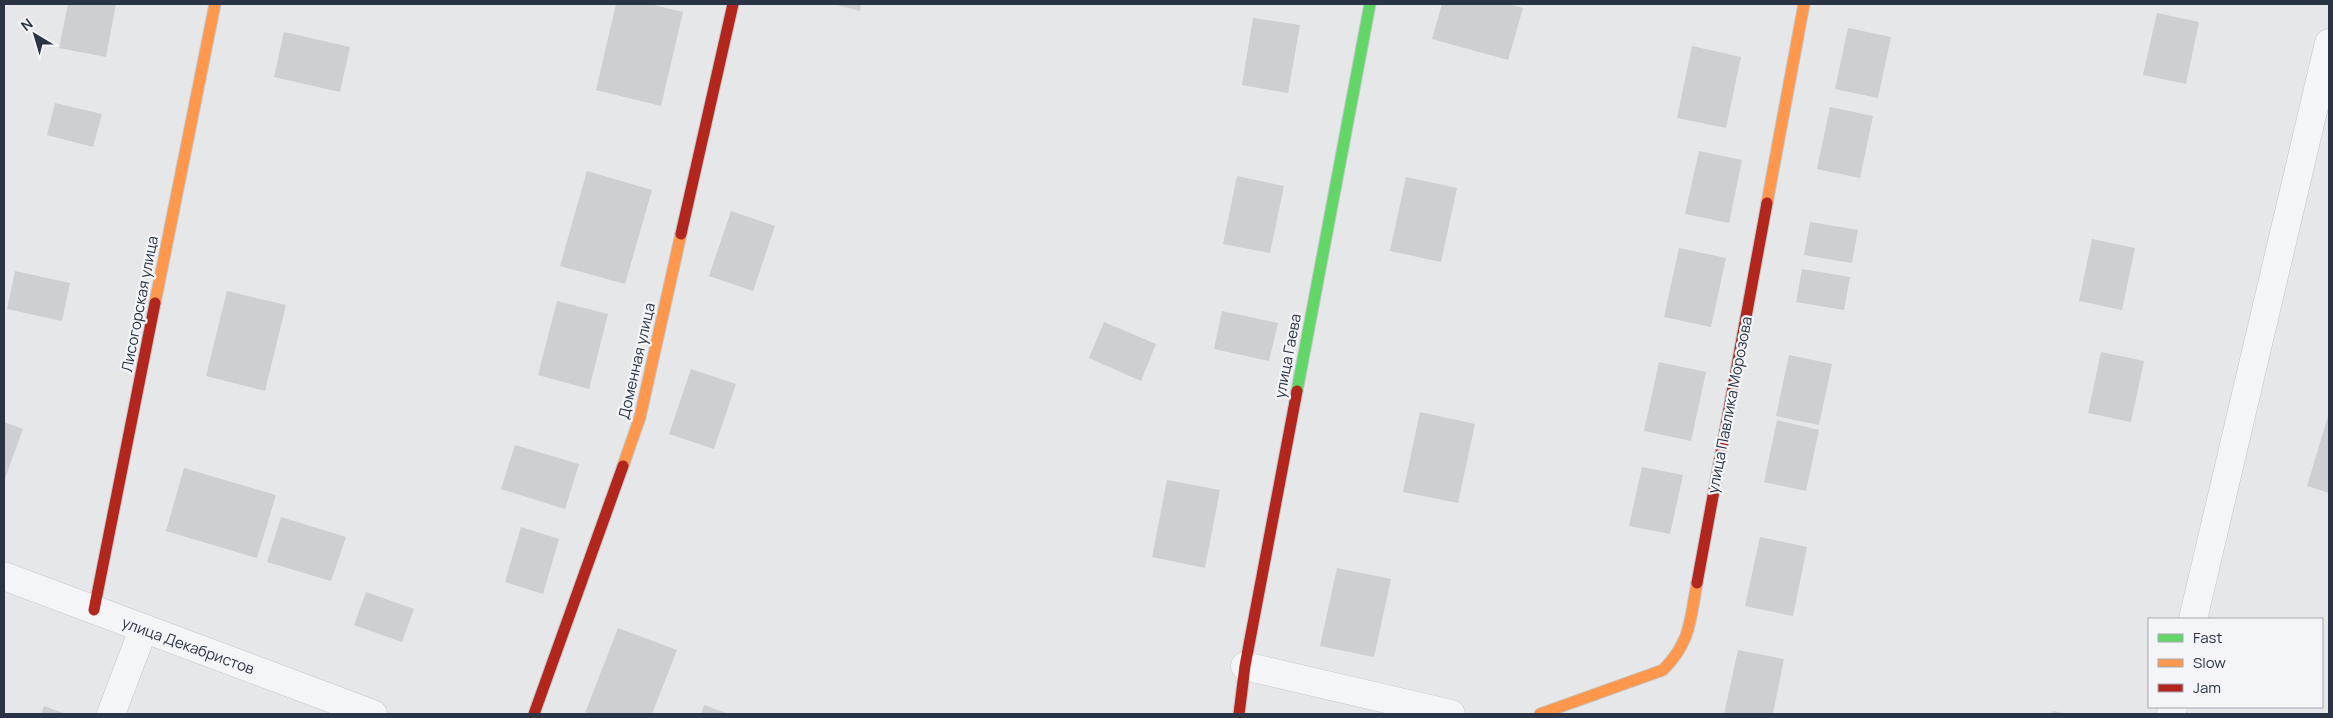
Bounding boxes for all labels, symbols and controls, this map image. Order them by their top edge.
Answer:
north arrow [10,10,60,60]
text: N [17,14,37,35]
street label: Лисогорская улица [116,234,163,374]
street label: Доменная улица [613,301,660,421]
street label: улица Гаева [1269,312,1306,400]
street label: улица Павлика Морозова [1702,315,1757,495]
street label: улица Декабристов [119,612,257,679]
legend [2148,618,2323,708]
text: Fast [2193,627,2222,648]
text: Slow [2193,652,2226,673]
text: Jam [2193,677,2221,698]

